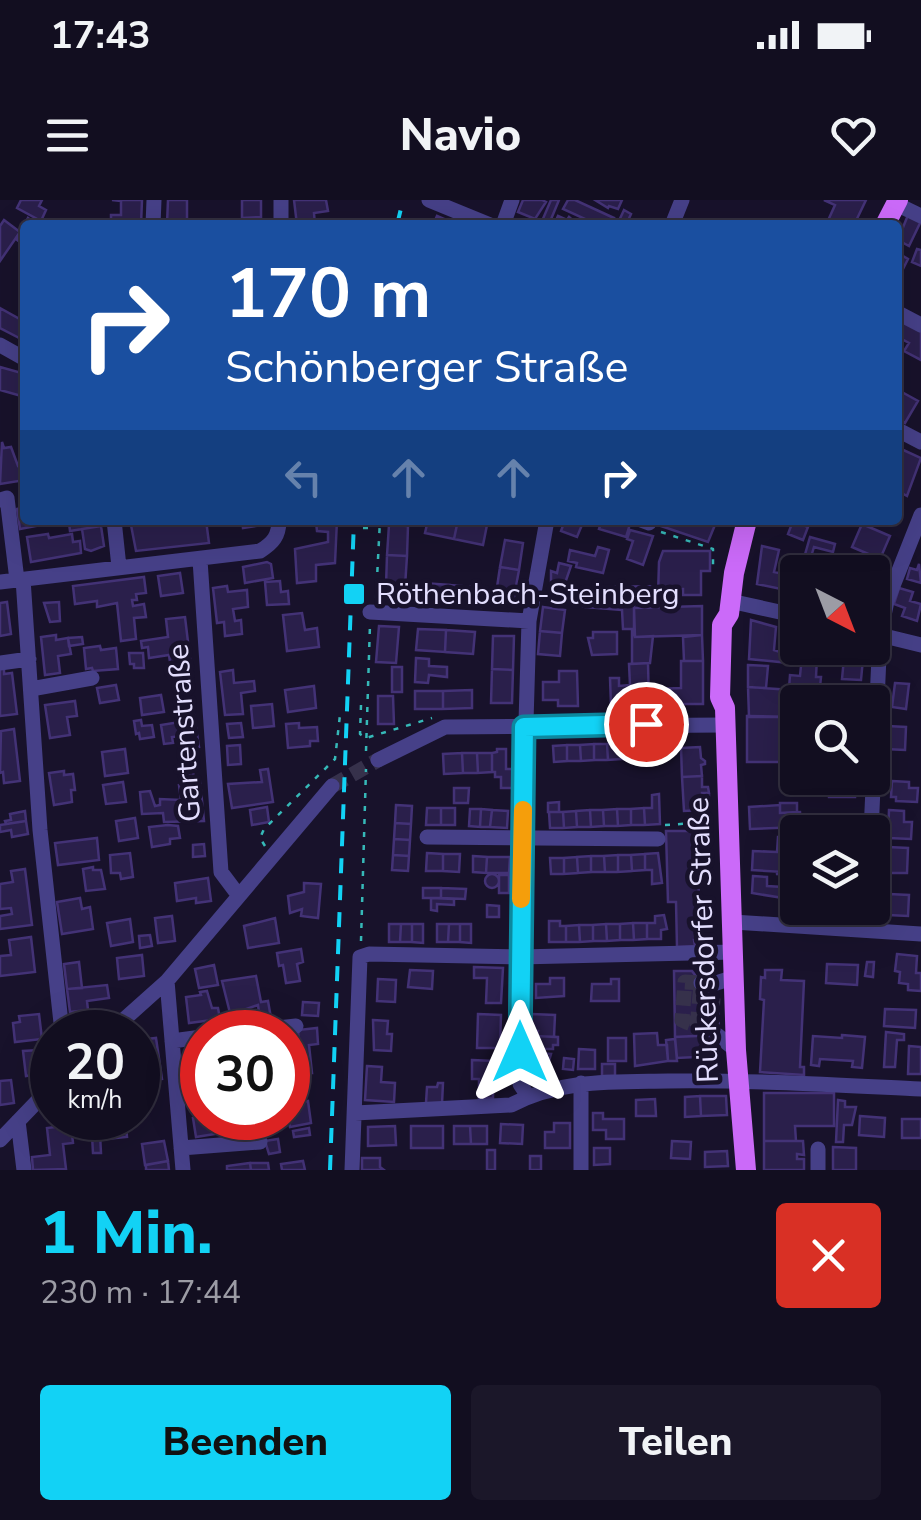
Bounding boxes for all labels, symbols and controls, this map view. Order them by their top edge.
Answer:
text: 17:43 [50,10,151,61]
text: Navio [400,105,521,166]
icon: menu [40,108,95,163]
icon: heart [826,108,881,163]
text: 170 m [225,246,431,342]
icon: right [60,260,190,390]
text: Schönberger Straße [225,337,628,398]
icon: left [276,450,331,505]
icon: ahead [381,450,436,505]
icon: ahead [486,450,541,505]
icon: right [591,450,646,505]
north arrow [780,555,890,665]
map controls [780,555,890,925]
place label: Röthenbach-Steinberg [376,574,680,615]
marker: Röthenbach-Steinberg [341,581,367,607]
street label: Gartenstraße [158,643,211,823]
pin [604,682,689,767]
button: search [780,685,890,795]
icon: arrive [619,697,674,752]
street label: Rückersdorfer Straße [678,796,729,1084]
button: layers [780,815,890,925]
position arrow [468,1000,572,1104]
speed limit sign: 30 [180,1010,310,1140]
text: 20 [65,1028,125,1097]
text: km/h [67,1083,123,1117]
text: 1 Min. [40,1192,213,1274]
button: close [776,1203,881,1308]
text: 230 m · 17:44 [40,1271,241,1314]
button: Beenden [40,1385,451,1500]
button: Teilen [471,1385,881,1500]

